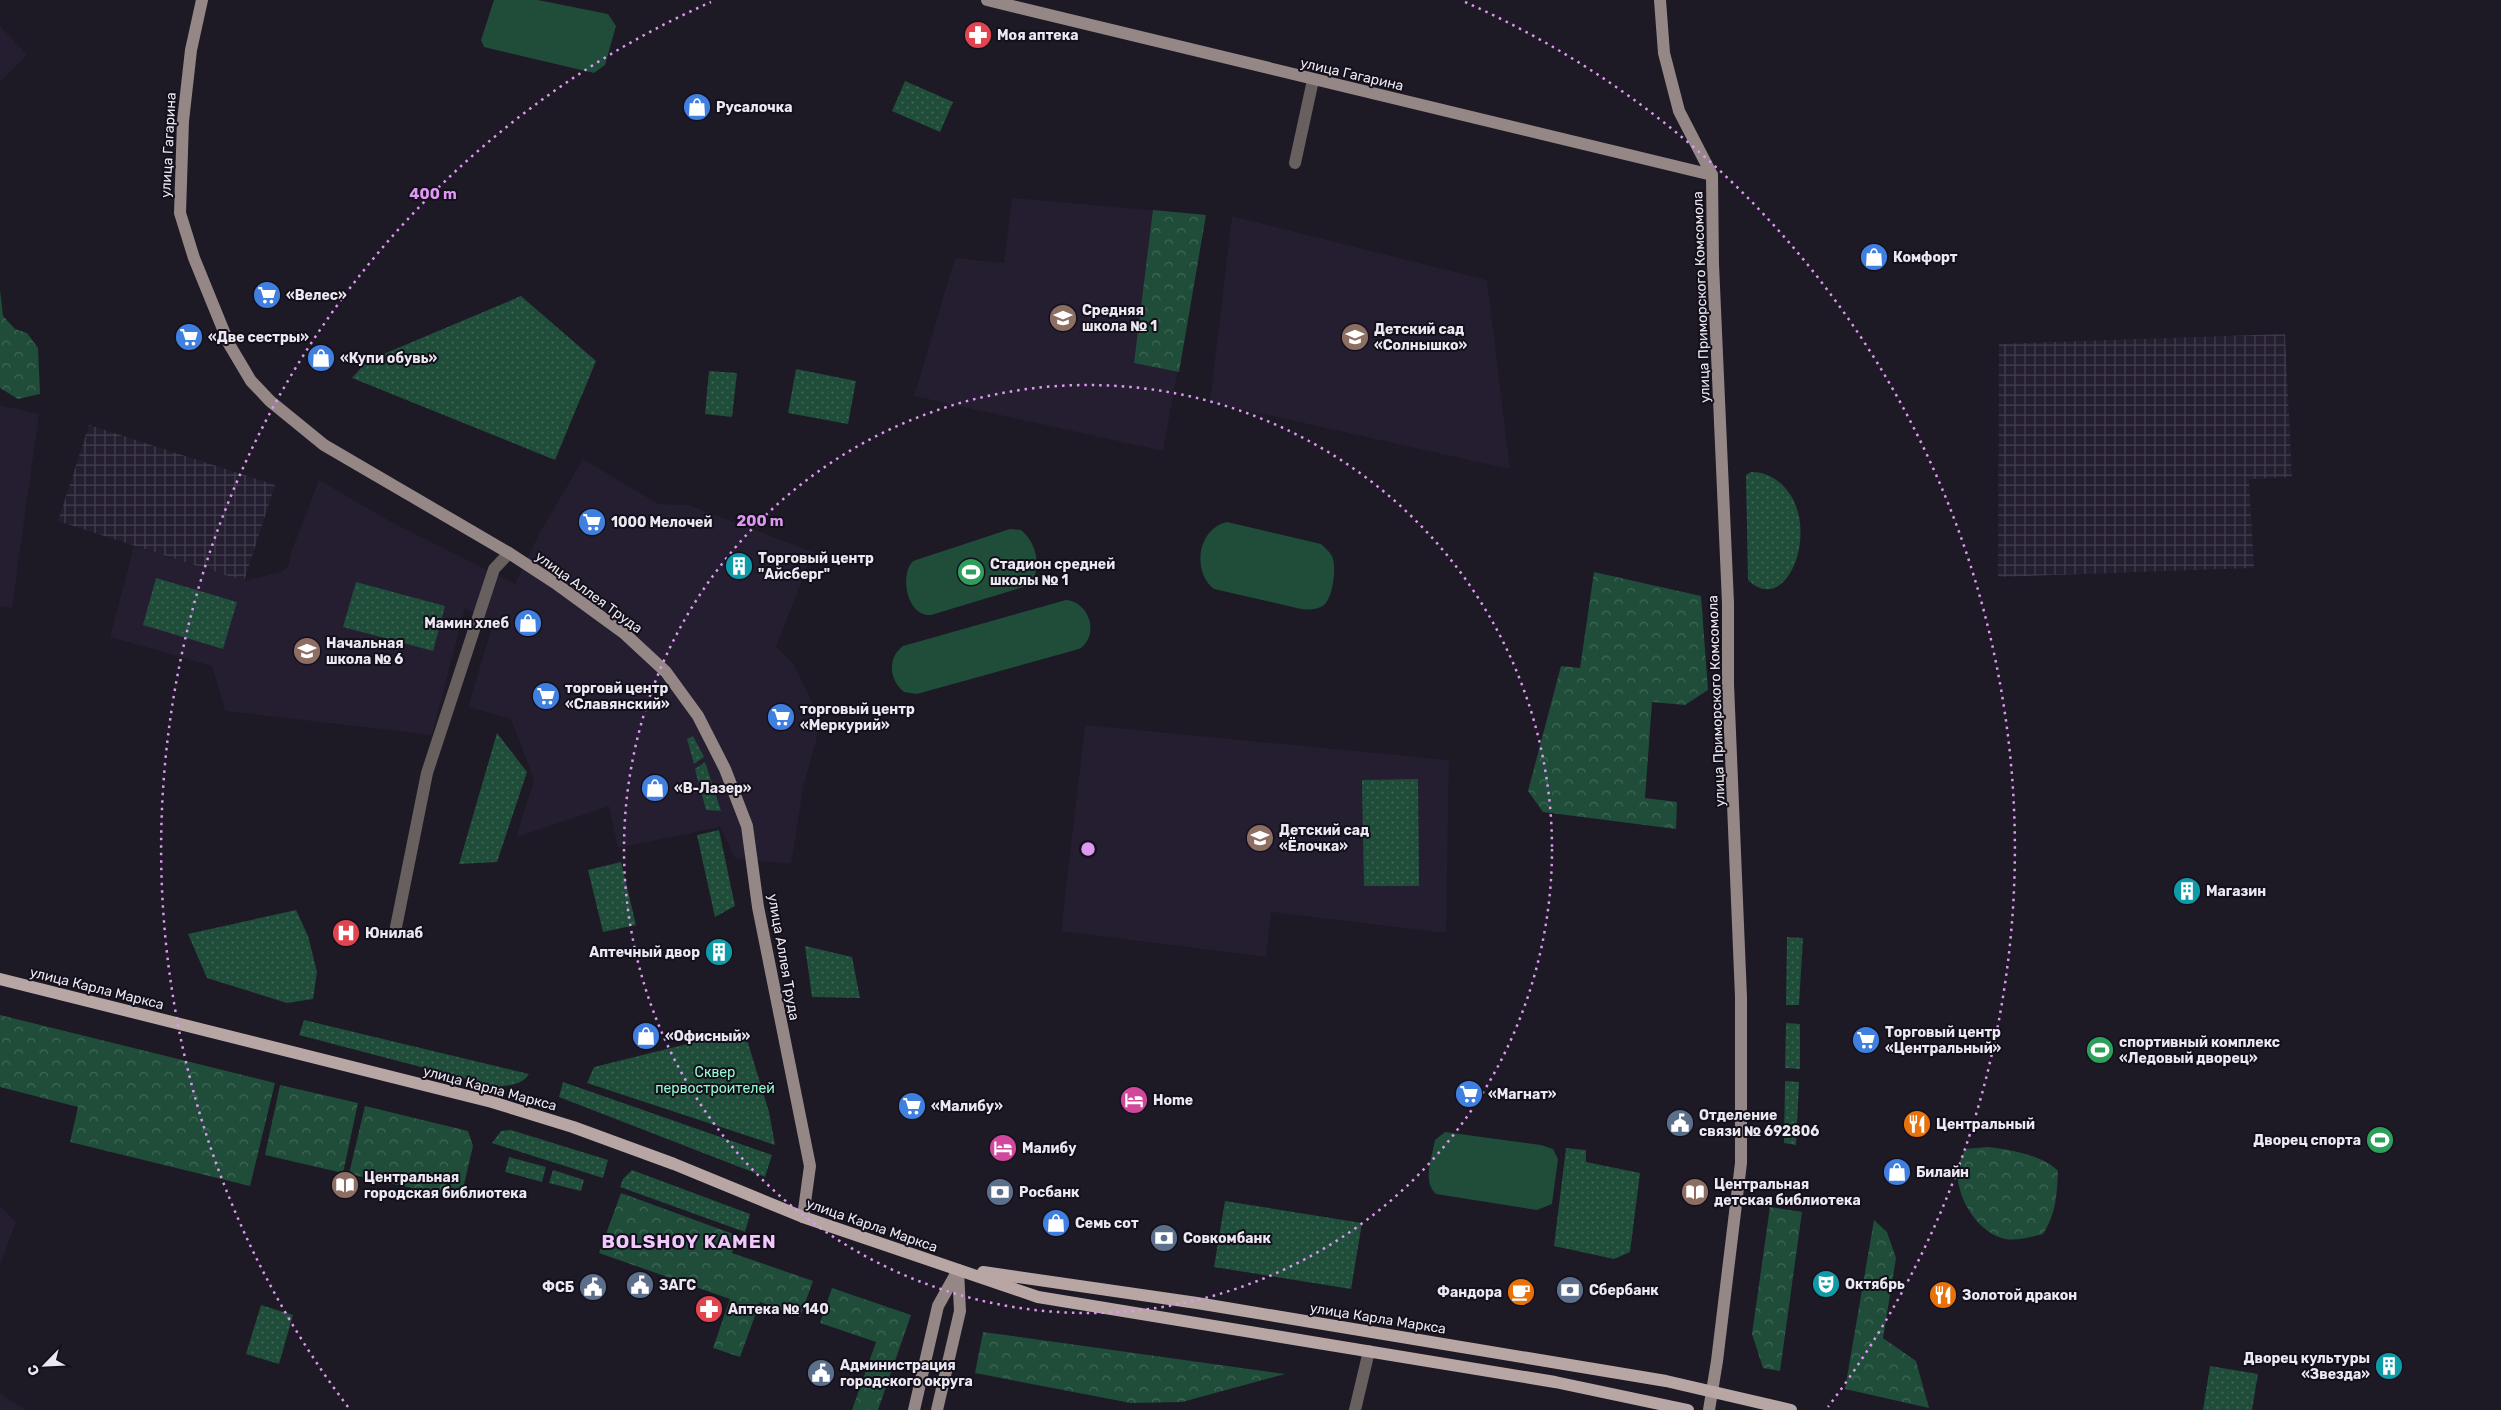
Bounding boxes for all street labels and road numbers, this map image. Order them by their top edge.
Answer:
street label: улица Гагарина [1299,54,1405,95]
street label: улица Гагарина [157,92,180,198]
street label: улица Приморского Комсомола [1689,191,1714,403]
street label: улица Аллея Труда [532,548,646,637]
street label: улица Приморского Комсомола [1704,595,1729,807]
street label: улица Аллея Труда [764,892,803,1022]
street label: улица Карла Маркса [28,964,166,1013]
street label: улица Карла Маркса [421,1062,559,1115]
street label: улица Карла Маркса [804,1195,940,1256]
street label: улица Карла Маркса [1309,1299,1447,1338]

